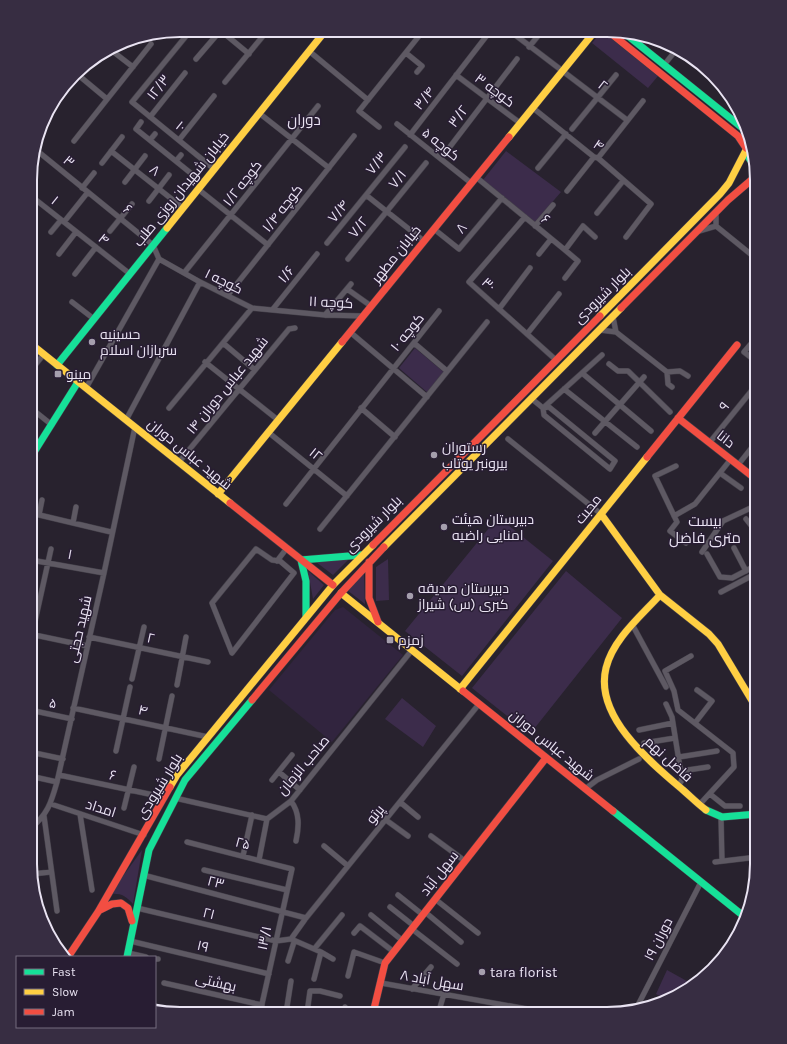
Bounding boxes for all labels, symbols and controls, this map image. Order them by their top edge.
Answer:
street label: کوچه ۳ [471,70,518,112]
street label: ۱۲/۳ [143,71,173,103]
street label: ۲ [595,76,611,94]
street label: ۳/۴ [410,83,439,113]
street label: ۳/۲ [445,102,472,131]
district label: دوران [287,111,321,130]
street label: ۱۰ [172,117,189,135]
street label: کوچه ۵ [418,124,463,166]
street label: خیابان شهیدان روزی طلب [130,129,233,250]
street label: ۴ [590,136,607,155]
street label: ۷/۳ [362,149,391,178]
street label: ۳ [60,152,78,171]
street label: کوچه ۱/۲ [219,157,266,210]
street label: ۸ [146,161,164,180]
street label: ۷/۱ [385,167,410,192]
street label: کوچه ۱/۴ [259,181,307,236]
street label: ۱ [48,192,62,208]
street label: ۷/۴ [324,197,353,226]
street label: ۶ [120,201,136,218]
street label: ۶ [538,211,554,228]
street label: ۷/۲ [345,213,372,241]
street label: ۸ [452,219,471,237]
street label: خیابان مطهر [367,222,425,287]
street label: ۴ [95,230,113,249]
street label: ۱/۶ [274,262,298,286]
street label: بلوار شیرودی [570,263,634,327]
street label: کوچه ۱ [201,265,246,299]
street label: ۳۰ [478,274,499,295]
street label: کوچه ۱۱ [308,293,354,313]
street label: کوچه ۱۰ [387,310,429,355]
place label: حسینیه سربازان اسلام [100,326,177,360]
street label: شهید عباس دوران ۱۴ [183,333,272,438]
marker: حسینیه سربازان اسلام [87,337,97,347]
place label: مینو [66,366,91,383]
marker: مینو [53,369,63,379]
street label: ۹ [715,398,733,414]
street label: شهید عباس دوران [144,415,235,494]
street label: دانا [713,427,738,452]
place label: رستوران بیرونبر یوتاب [442,439,508,472]
street label: ۱۲ [306,444,326,465]
marker: رستوران بیرونبر یوتاب [429,450,439,460]
street label: محبت [571,491,605,527]
street label: بلوار شیرودی [341,492,405,556]
place label: دبیرستان هیئت امنایی راضیه [452,511,534,544]
district label: بیست متری فاضل [669,512,741,548]
marker: دبیرستان هیئت امنایی راضیه [439,522,449,532]
street label: ۱ [66,546,74,563]
place label: دبیرستان صدیقه کبری (س) شیراز [417,580,509,613]
marker: دبیرستان صدیقه کبری (س) شیراز [405,591,415,601]
street label: شهید حجتی [64,594,95,664]
street label: ۲ [146,629,156,648]
place label: زمزم [398,632,424,650]
marker: زمزم [385,635,395,645]
street label: ۵ [47,694,58,713]
street label: ۴ [137,701,149,720]
street label: شهید عباس دوران [506,706,597,785]
street label: صاحب الزمان [274,732,333,799]
street label: فاضل نهم [640,733,696,787]
street label: بلوار شیرودی [133,750,186,822]
street label: ۶ [108,766,118,785]
street label: امداد [84,796,118,821]
street label: پرتو [363,801,389,828]
street label: ۲۵ [233,833,252,854]
street label: سهل آباد [417,847,462,899]
street label: ۲۳ [206,872,226,893]
street label: ۲۱ [201,904,217,923]
street label: دوران ۱۹ [640,915,676,964]
street label: ۱۳/۱ [254,925,275,952]
street label: ۱۹ [195,937,210,956]
legend [16,956,156,1028]
place label: tara florist [490,964,557,981]
text: Fast [52,965,76,979]
street label: سهل آباد ۸ [399,967,465,994]
marker: tara florist [477,967,487,977]
street label: بهشتی [194,970,238,995]
text: Slow [52,985,78,999]
text: Jam [52,1005,75,1019]

